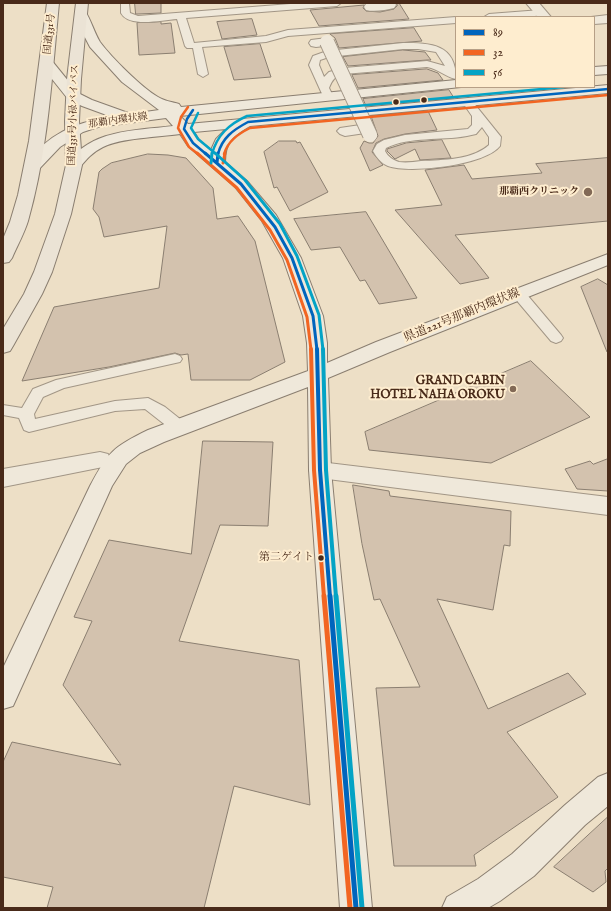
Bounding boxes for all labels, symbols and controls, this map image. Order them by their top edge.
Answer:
street label: 国道331号 [42,13,58,55]
legend [455,16,595,88]
text: 89 [493,25,503,40]
text: 32 [493,45,503,60]
street label: 国道331号小禄バイパス [66,64,82,166]
text: 56 [493,65,502,80]
unlabelled marker [419,95,429,105]
unlabelled marker [391,97,401,107]
street label: 那覇内環状線 [87,111,149,131]
place label: 那覇西クリニック [499,186,579,198]
marker: 那覇西クリニック [582,186,594,198]
street label: 県道221号那覇内環状線 [402,286,522,346]
place label: GRAND CABIN HOTEL NAHA OROKU [370,375,505,403]
marker: GRAND CABIN HOTEL NAHA OROKU [508,384,518,394]
place label: 第二ゲイト [259,551,314,565]
marker: 第二ゲイト [316,553,326,563]

